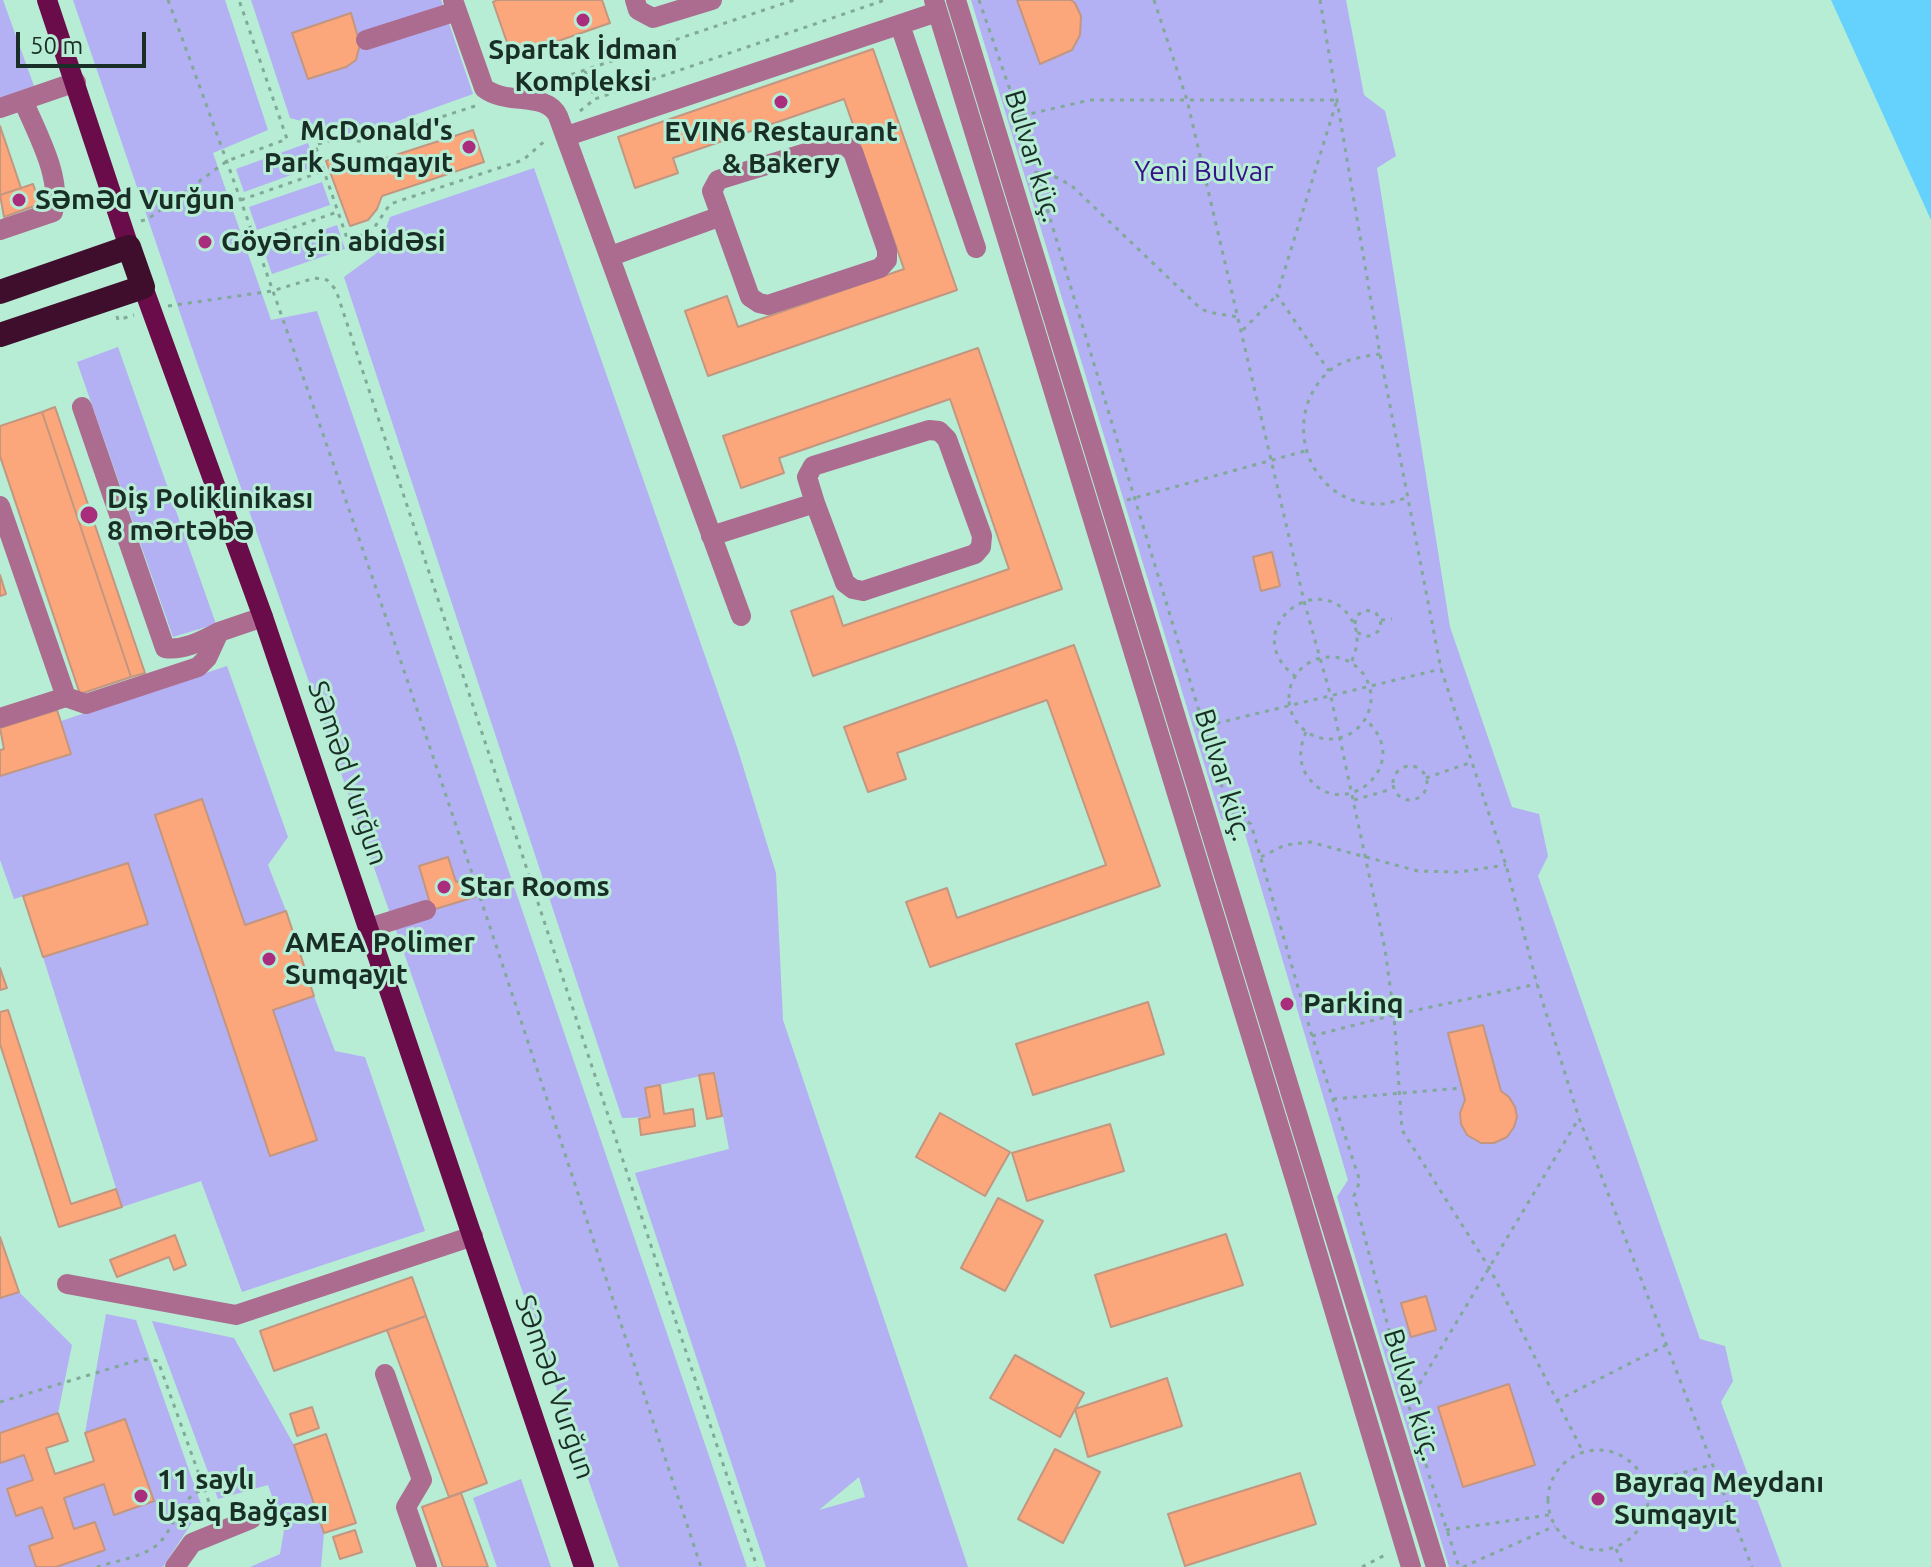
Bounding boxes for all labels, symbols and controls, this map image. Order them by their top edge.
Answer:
marker: Spartak İdman Kompleksi [574,11,592,29]
scale bar [20,16,150,66]
text: 50 m [30,32,83,59]
place label: Spartak İdman Kompleksi [488,33,678,99]
street label: Bulvar küç. [997,86,1069,226]
marker: EVIN6 Restaurant & Bakery [772,93,790,111]
place label: McDonald's Park Sumqayıt [264,114,453,180]
place label: EVIN6 Restaurant & Bakery [664,115,898,181]
marker: McDonald's Park Sumqayıt [460,138,478,156]
park label: Yeni Bulvar [1134,155,1274,189]
place label: Səməd Vurğun [35,183,235,217]
marker: Səməd Vurğun [10,191,28,209]
place label: Göyərçin abidəsi [221,225,446,259]
marker: Göyərçin abidəsi [196,233,214,251]
place label: Diş Poliklinikası 8 mərtəbə [107,482,313,548]
marker: Diş Poliklinikası 8 mərtəbə [78,504,100,526]
street label: Səməd Vurğun [301,676,395,870]
street label: Bulvar küç. [1187,705,1259,845]
place label: Star Rooms [460,870,610,904]
marker: Star Rooms [435,878,453,896]
place label: AMEA Polimer Sumqayıt [285,926,475,992]
marker: AMEA Polimer Sumqayıt [260,950,278,968]
place label: Parkinq [1303,987,1404,1021]
marker: Parkinq [1278,995,1296,1013]
street label: Səməd Vurğun [508,1290,602,1484]
street label: Bulvar küç. [1376,1325,1448,1465]
place label: 11 saylı Uşaq Bağçası [157,1463,328,1529]
place label: Bayraq Meydanı Sumqayıt [1614,1466,1824,1532]
marker: 11 saylı Uşaq Bağçası [132,1487,150,1505]
marker: Bayraq Meydanı Sumqayıt [1589,1490,1607,1508]

